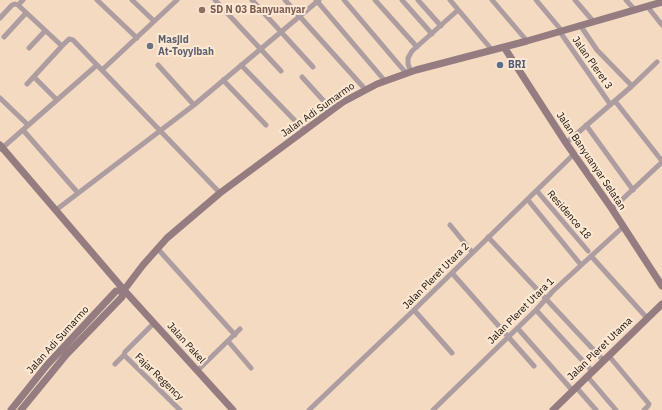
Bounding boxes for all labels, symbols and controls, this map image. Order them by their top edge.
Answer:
place label: SD N 03 Banyuanyar [210,4,306,16]
marker: SD N 03 Banyuanyar [197,5,207,15]
place label: Masjid At-Toyyibah [158,34,214,58]
street label: Jalan Pleret 3 [569,34,615,92]
marker: Masjid At-Toyyibah [145,41,155,51]
place label: BRI [508,59,526,71]
marker: BRI [495,60,505,70]
street label: Jalan Adi Sumarmo [279,80,357,140]
street label: Jalan Banyuanyar Selatan [554,110,628,212]
street label: Residence 18 [544,188,594,242]
street label: Jalan Pleret Utara 2 [400,240,472,312]
street label: Jalan Pleret Utara 1 [485,275,557,347]
street label: Jalan Adi Sumarmo [24,304,92,376]
street label: Jalan Pleret Utama [565,315,635,383]
street label: Jalan Pakel [164,320,208,366]
street label: Fajar Regency [132,351,186,403]

